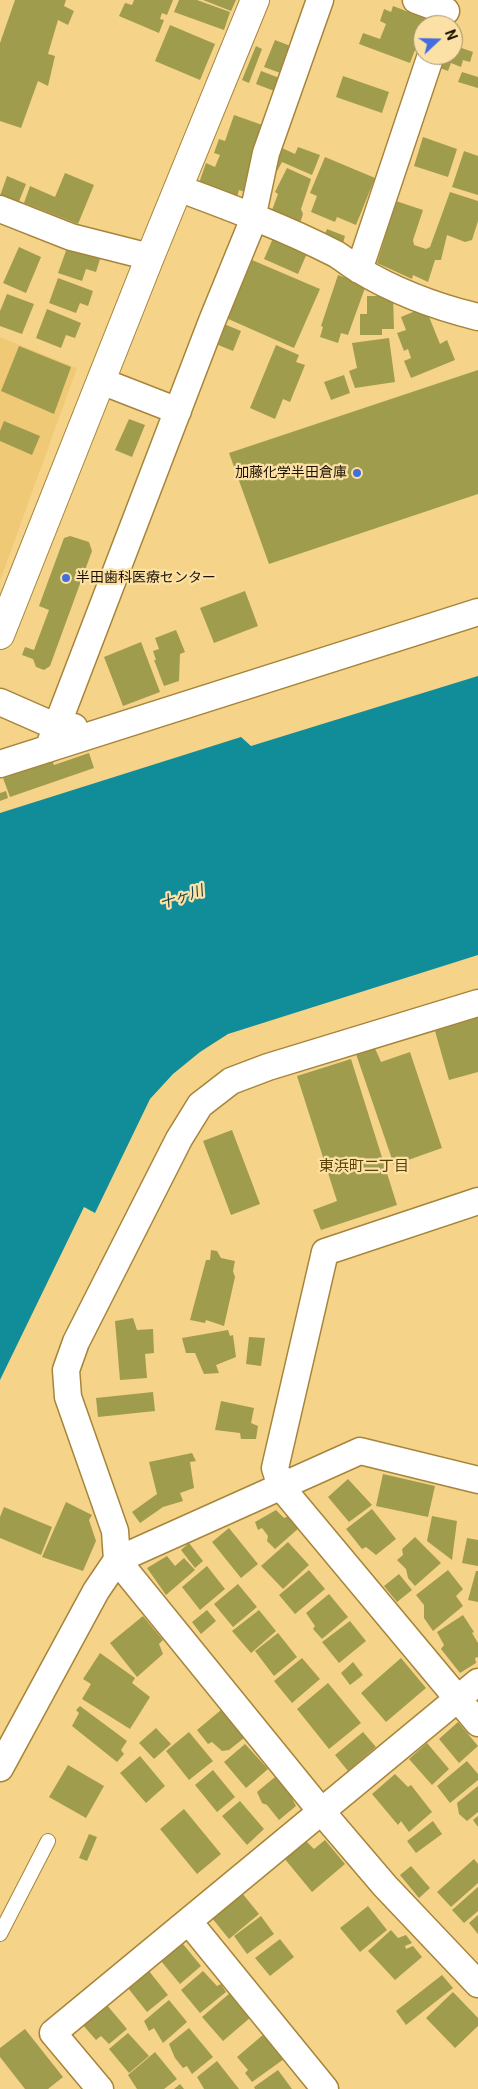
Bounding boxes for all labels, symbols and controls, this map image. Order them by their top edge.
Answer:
north arrow [413,15,463,65]
text: N [442,27,460,42]
place label: 加藤化学半田倉庫 [235,465,347,481]
marker: 加藤化学半田倉庫 [351,467,363,479]
place label: 半田歯科医療センター [76,570,216,586]
marker: 半田歯科医療センター [60,572,72,584]
water label: 十ヶ川 [158,882,206,914]
district label: 東浜町二丁目 [319,1158,409,1176]

